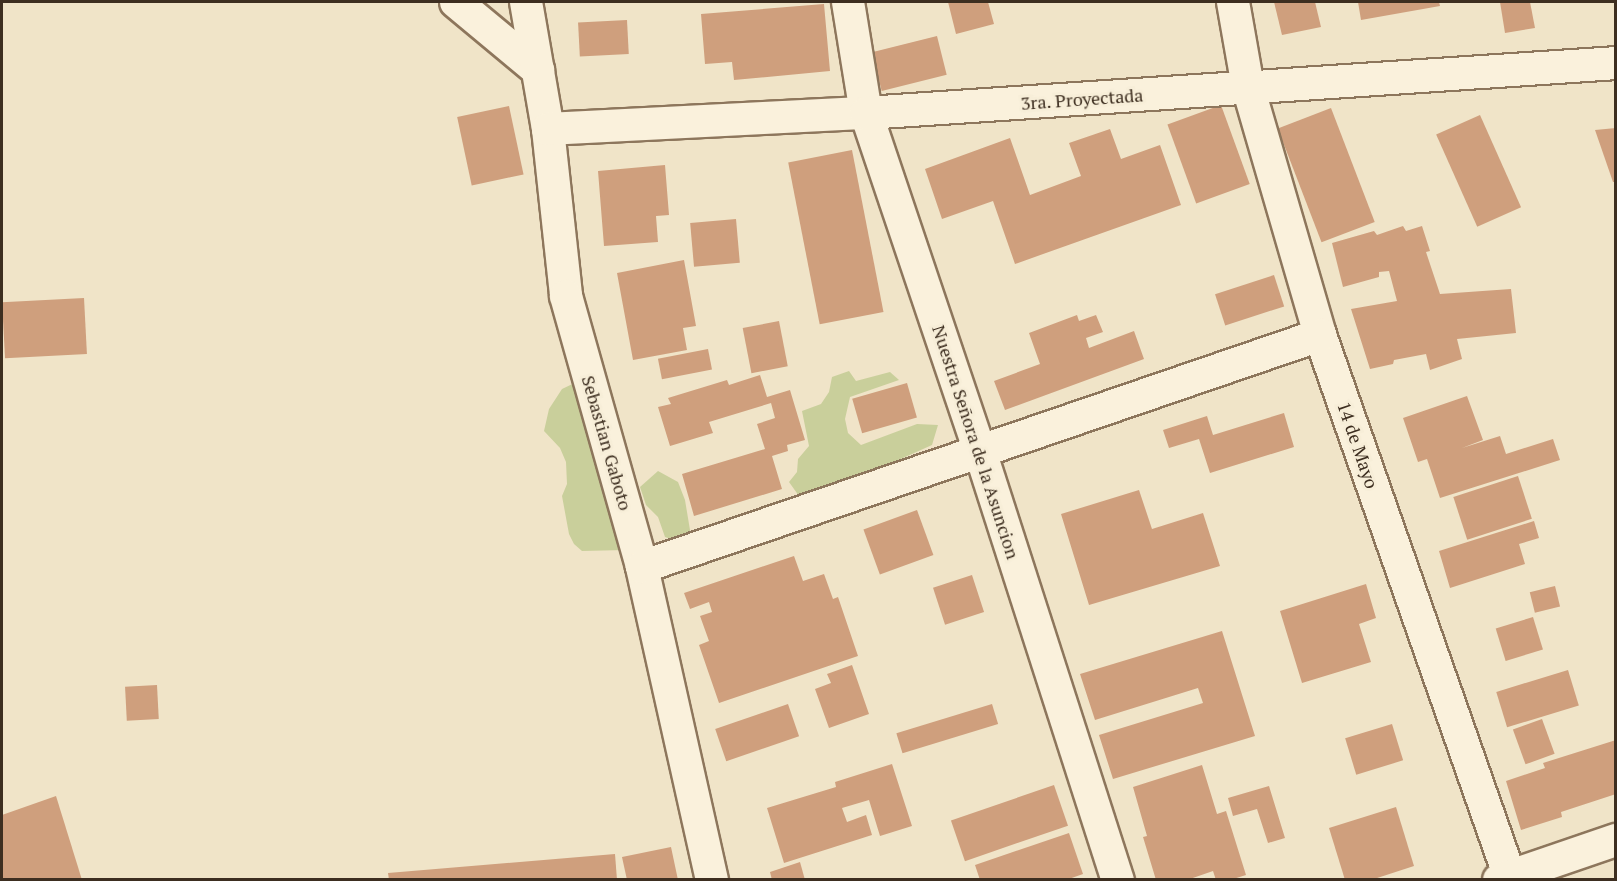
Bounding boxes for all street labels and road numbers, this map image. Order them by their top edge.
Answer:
street label: 3ra. Proyectada [1020,84,1144,114]
street label: Nuestra Señora de la Asuncion [928,322,1024,562]
street label: Sebastian Gaboto [577,373,637,513]
street label: 14 de Mayo [1333,399,1383,491]

